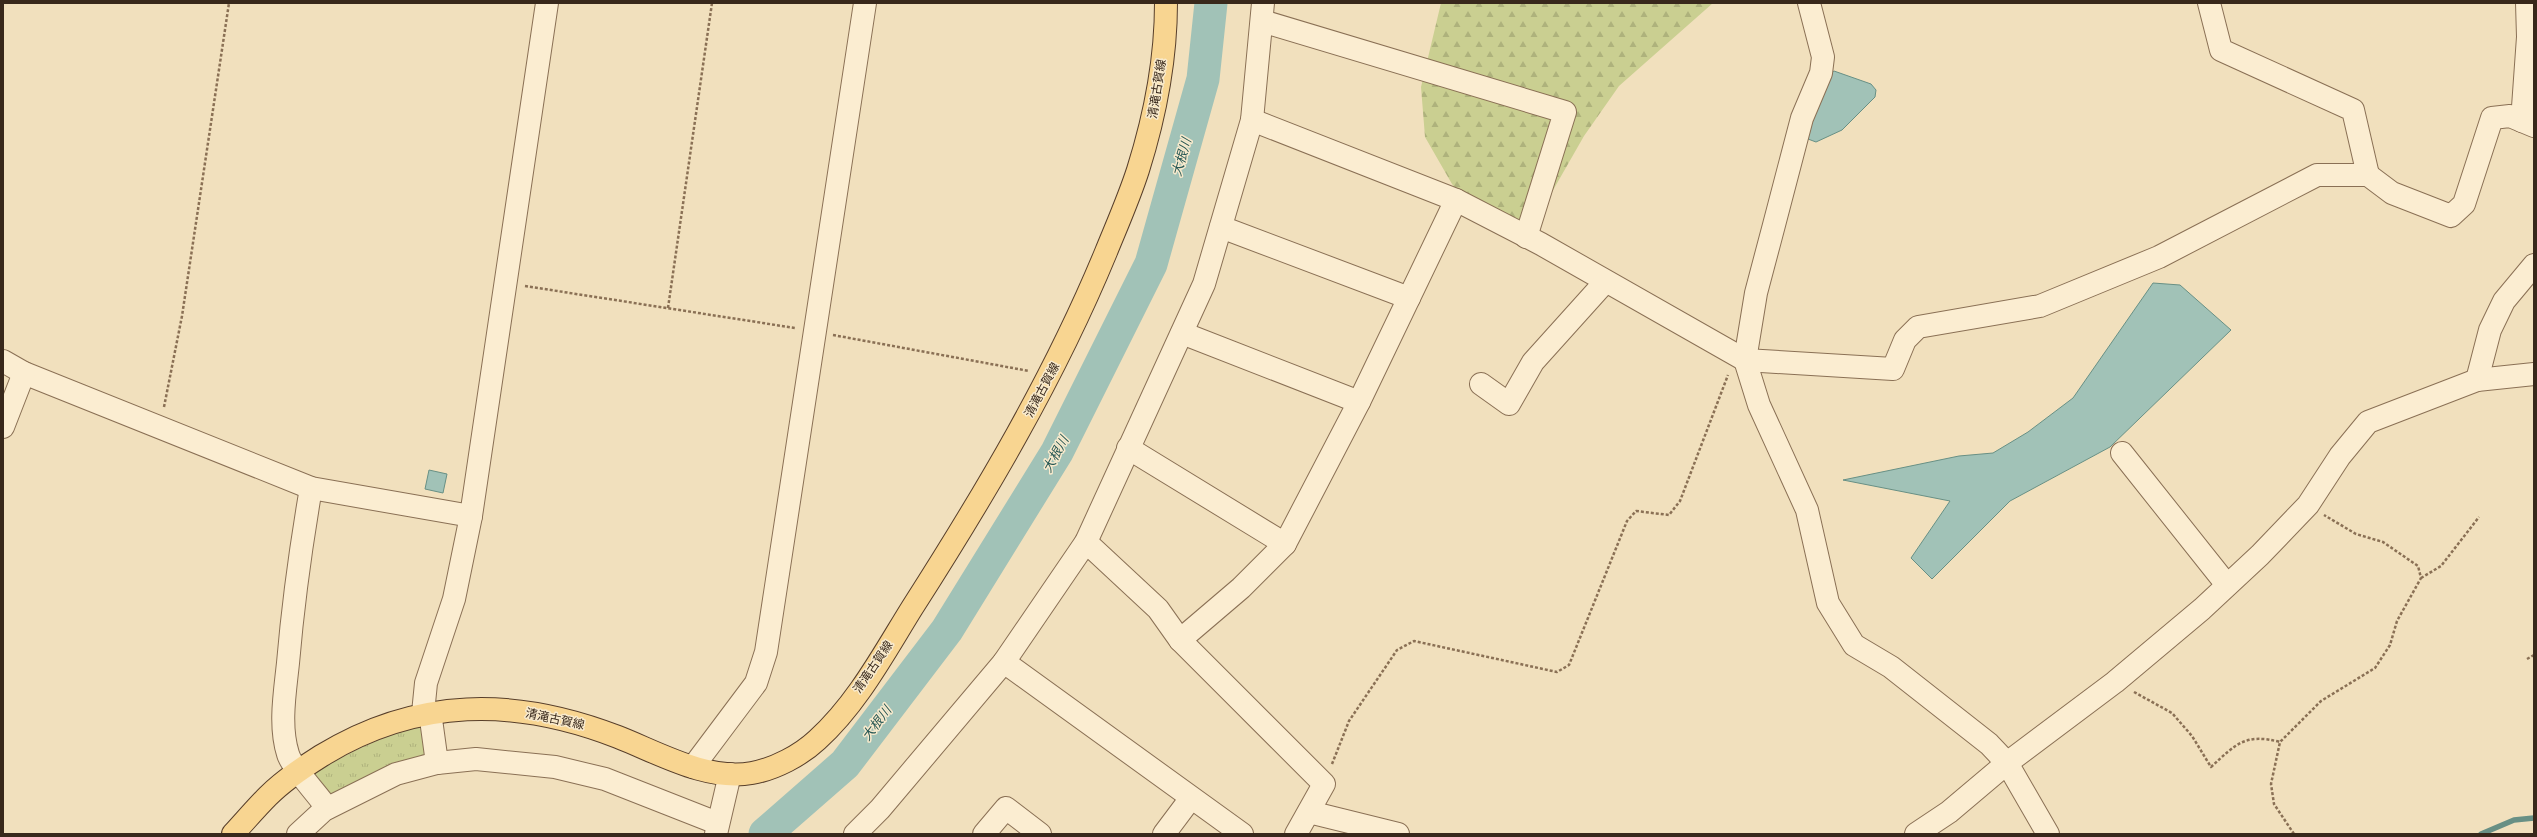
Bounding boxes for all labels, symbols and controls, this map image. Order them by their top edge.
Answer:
street label: 清滝古賀線 [1142,58,1169,120]
water label: 大根川 [1166,134,1196,178]
street label: 清滝古賀線 [1019,359,1062,420]
water label: 大根川 [1037,430,1073,475]
street label: 清滝古賀線 [848,637,896,696]
water label: 大根川 [856,700,896,744]
street label: 清滝古賀線 [524,703,586,732]

